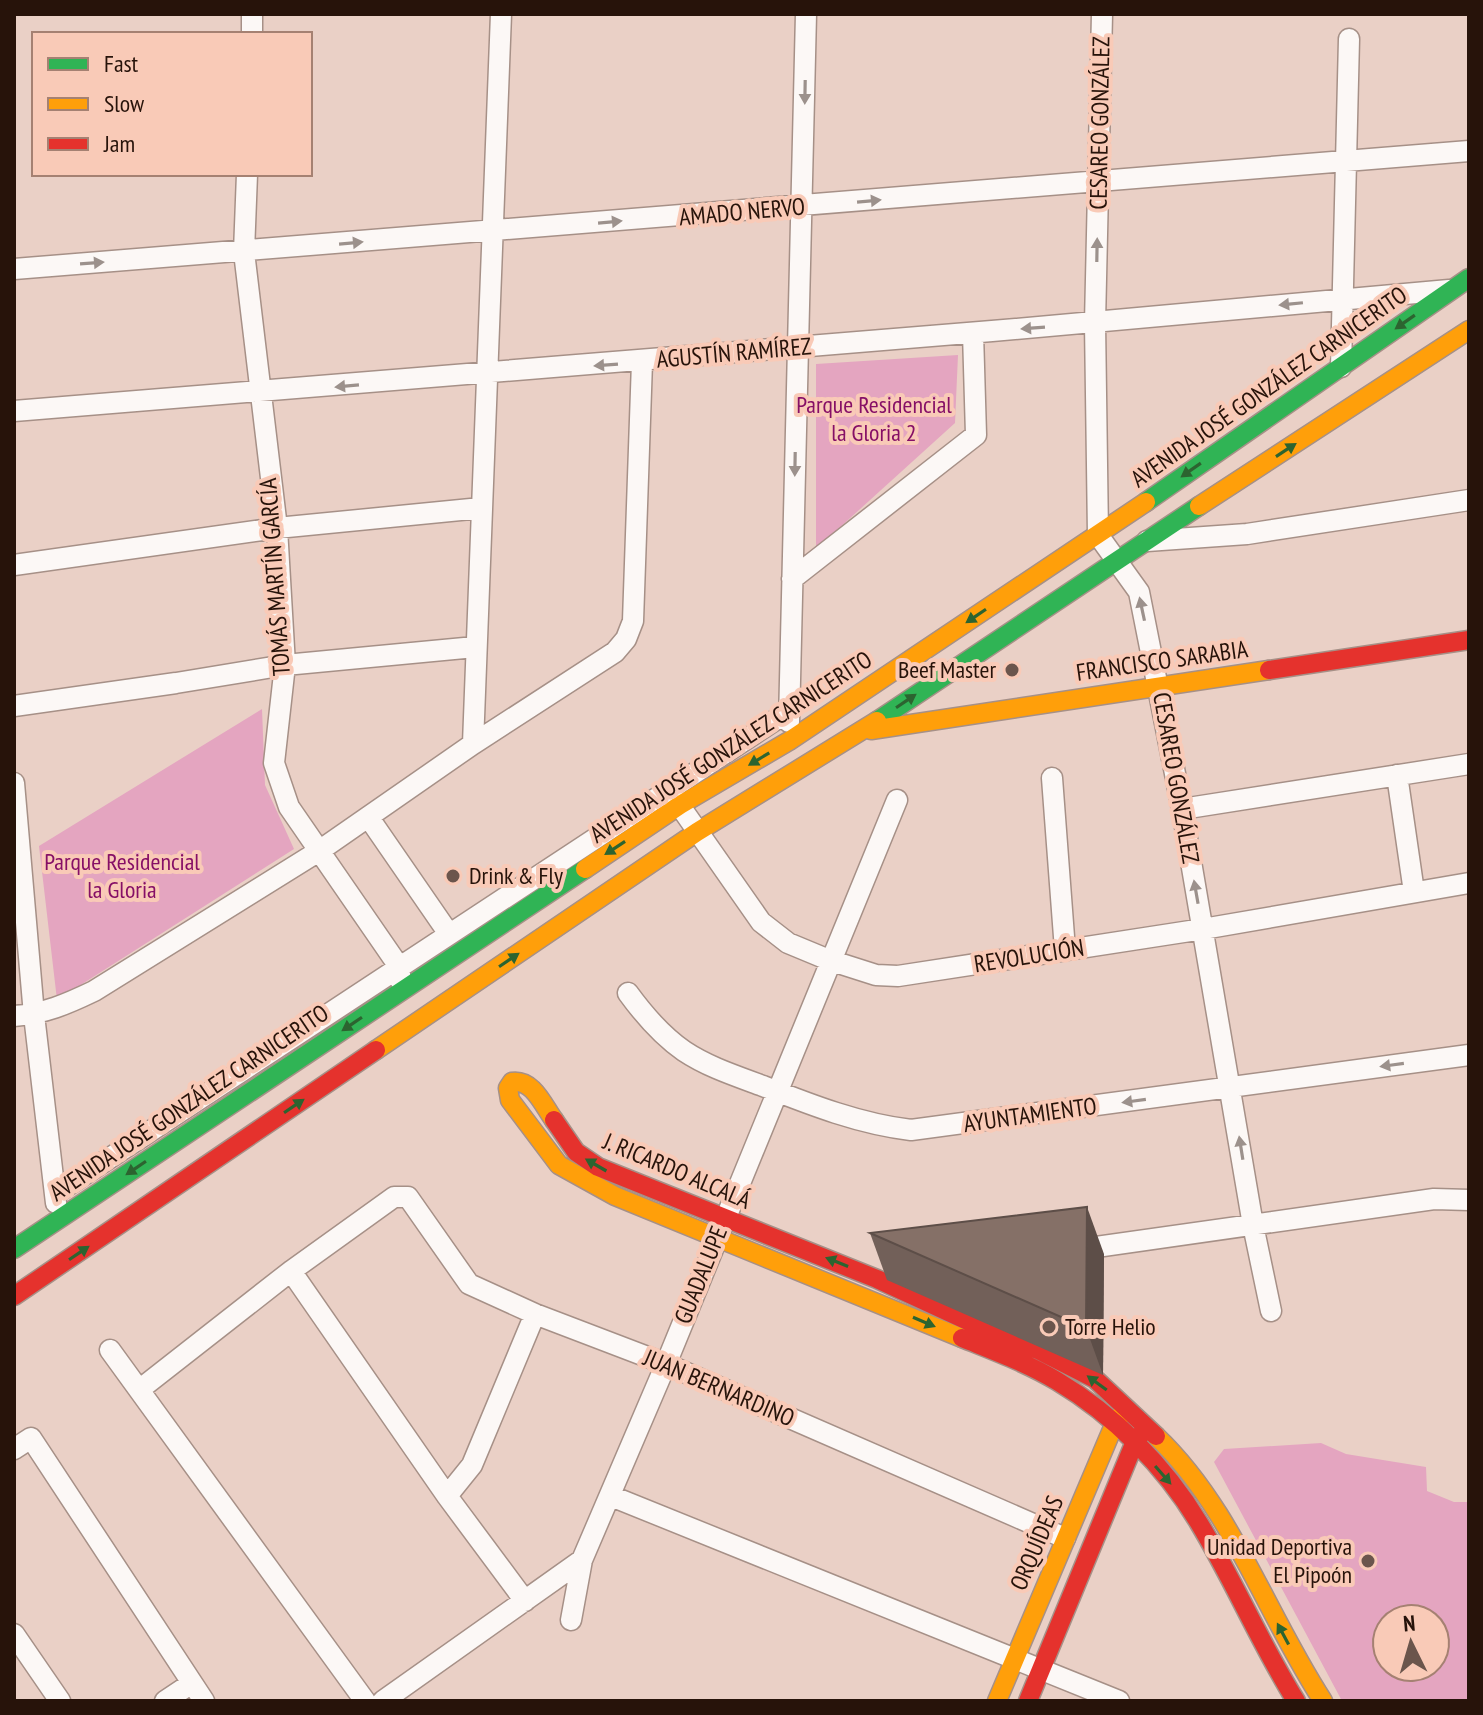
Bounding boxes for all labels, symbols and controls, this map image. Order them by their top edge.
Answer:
legend [32,32,312,176]
street label: CESAREO GONZÁLEZ [1082,36,1117,210]
text: Fast [104,48,139,79]
one-way arrow [799,80,811,105]
text: Slow [104,88,145,119]
text: Jam [103,128,135,159]
street label: AMADO NERVO [678,191,806,232]
one-way arrow [857,195,882,208]
one-way arrow [598,215,623,228]
one-way arrow [339,236,364,249]
one-way arrow [1090,237,1103,262]
one-way arrow [80,256,105,269]
street label: AVENIDA JOSÉ GONZÁLEZ CARNICERITO [1124,279,1413,494]
one-way arrow [1279,298,1304,311]
one-way arrow [1395,314,1416,329]
one-way arrow [1020,322,1045,335]
street label: AGUSTÍN RAMÍREZ [655,330,813,375]
one-way arrow [593,358,618,371]
one-way arrow [334,380,359,393]
park label: Parque Residencial la Gloria 2 [796,389,952,448]
one-way arrow [1275,443,1297,457]
one-way arrow [789,452,802,477]
one-way arrow [1181,462,1202,477]
street label: TOMÁS MARTÍN GARCÍA [252,476,297,677]
one-way arrow [1136,596,1148,621]
one-way arrow [966,609,987,624]
street label: FRANCISCO SARABIA [1074,633,1250,688]
street label: AVENIDA JOSÉ GONZÁLEZ CARNICERITO [584,644,878,850]
place label: Beef Master [898,654,996,685]
marker: Beef Master [1003,661,1021,679]
street label: CESAREO GONZÁLEZ [1146,690,1207,866]
one-way arrow [895,694,916,709]
one-way arrow [748,752,770,766]
one-way arrow [605,841,626,856]
park label: Parque Residencial la Gloria [44,846,200,905]
place label: Drink & Fly [469,860,563,891]
marker: Drink & Fly [444,867,462,885]
one-way arrow [1190,879,1202,904]
street label: REVOLUCIÓN [972,932,1086,979]
one-way arrow [498,953,519,968]
street label: AVENIDA JOSÉ GONZÁLEZ CARNICERITO [43,997,334,1208]
one-way arrow [342,1016,363,1031]
one-way arrow [1379,1059,1404,1072]
street label: AYUNTAMIENTO [961,1090,1099,1139]
one-way arrow [1121,1095,1146,1108]
one-way arrow [283,1099,304,1114]
street label: J. RICARDO ALCALÁ [598,1125,756,1216]
one-way arrow [1234,1135,1247,1160]
one-way arrow [585,1158,607,1172]
one-way arrow [125,1160,146,1175]
street label: GUADALUPE [667,1221,734,1328]
one-way arrow [68,1245,89,1260]
one-way arrow [825,1256,849,1269]
place label: Torre Helio [1065,1311,1156,1342]
one-way arrow [912,1315,936,1328]
marker: Torre Helio [1040,1318,1058,1336]
street label: JUAN BERNARDINO [638,1341,799,1433]
one-way arrow [1087,1376,1108,1391]
one-way arrow [1153,1466,1171,1485]
street label: ORQUÍDEAS [1003,1491,1070,1595]
place label: Unidad Deportiva El Pipoón [1207,1531,1352,1590]
marker: Unidad Deportiva El Pipoón [1359,1552,1377,1570]
north arrow [1371,1603,1451,1683]
text: N [1402,1609,1416,1638]
one-way arrow [1277,1623,1291,1645]

